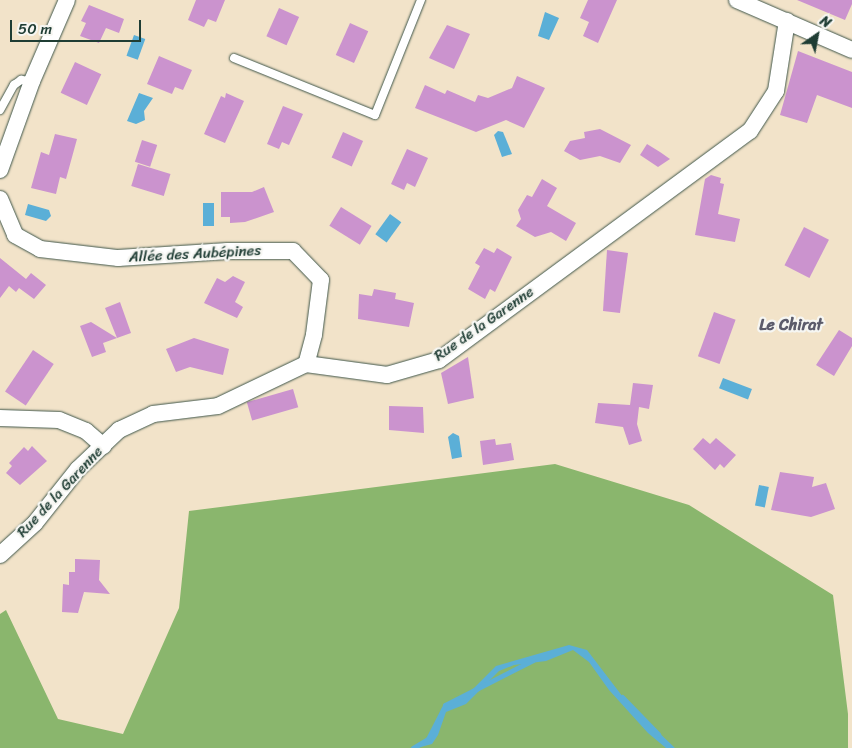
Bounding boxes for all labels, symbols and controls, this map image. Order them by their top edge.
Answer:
text: N [815,9,836,35]
scale bar [12,10,144,42]
north arrow [792,10,842,60]
text: 50 m [18,16,52,42]
street label: Allée des Aubépines [128,242,262,266]
street label: Rue de la Garenne [430,283,538,365]
district label: Le Chirat [759,315,823,335]
street label: Rue de la Garenne [13,443,107,541]

